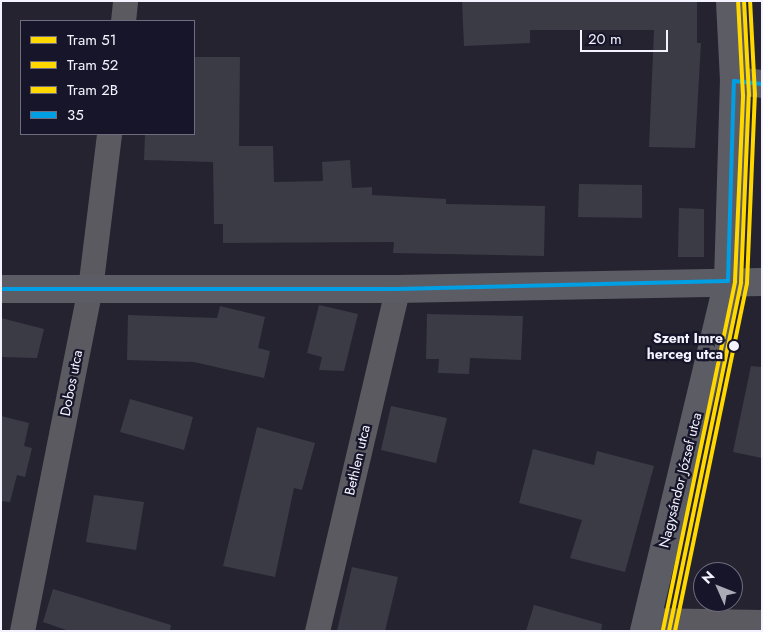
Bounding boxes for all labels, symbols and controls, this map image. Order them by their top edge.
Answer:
legend [20,20,195,135]
scale bar [583,20,670,52]
text: 20 m [588,28,622,50]
text: Tram 51 [67,29,117,51]
text: Tram 52 [67,54,118,76]
text: Tram 2B [67,79,118,101]
text: 35 [67,104,84,126]
place label: Szent Imre herceg utca [647,330,723,362]
marker: Szent Imre herceg utca [727,339,741,353]
street label: Dobos utca [56,349,86,417]
street label: Nagysándor József utca [655,411,705,549]
street label: Bethlen utca [341,423,373,497]
north arrow [693,562,743,612]
text: N [697,566,719,588]

